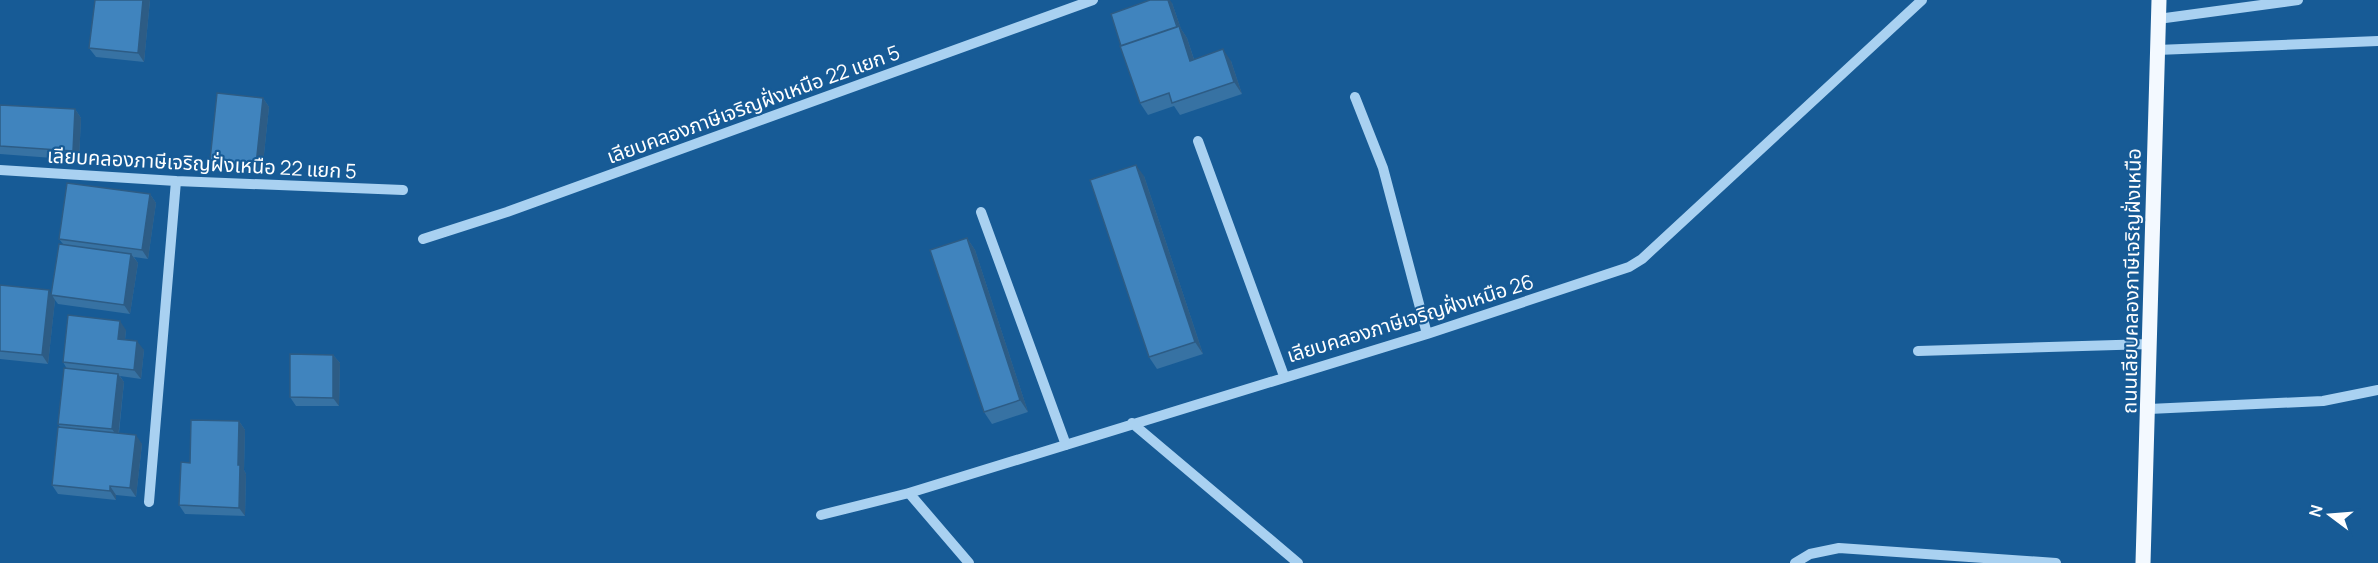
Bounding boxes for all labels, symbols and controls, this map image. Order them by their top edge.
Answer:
street label: เลียบคลองภาษีเจริญฝั่งเหนือ 22 แยก 5 [603,38,903,170]
street label: เลียบคลองภาษีเจริญฝั่งเหนือ 22 แยก 5 [46,141,358,185]
street label: ถนนเลียบคลองภาษีเจริญฝั่งเหนือ [2115,148,2147,414]
street label: เลียบคลองภาษีเจริญฝั่งเหนือ 26 [1283,268,1537,368]
north arrow [2300,485,2360,545]
text: N [2303,502,2328,519]

